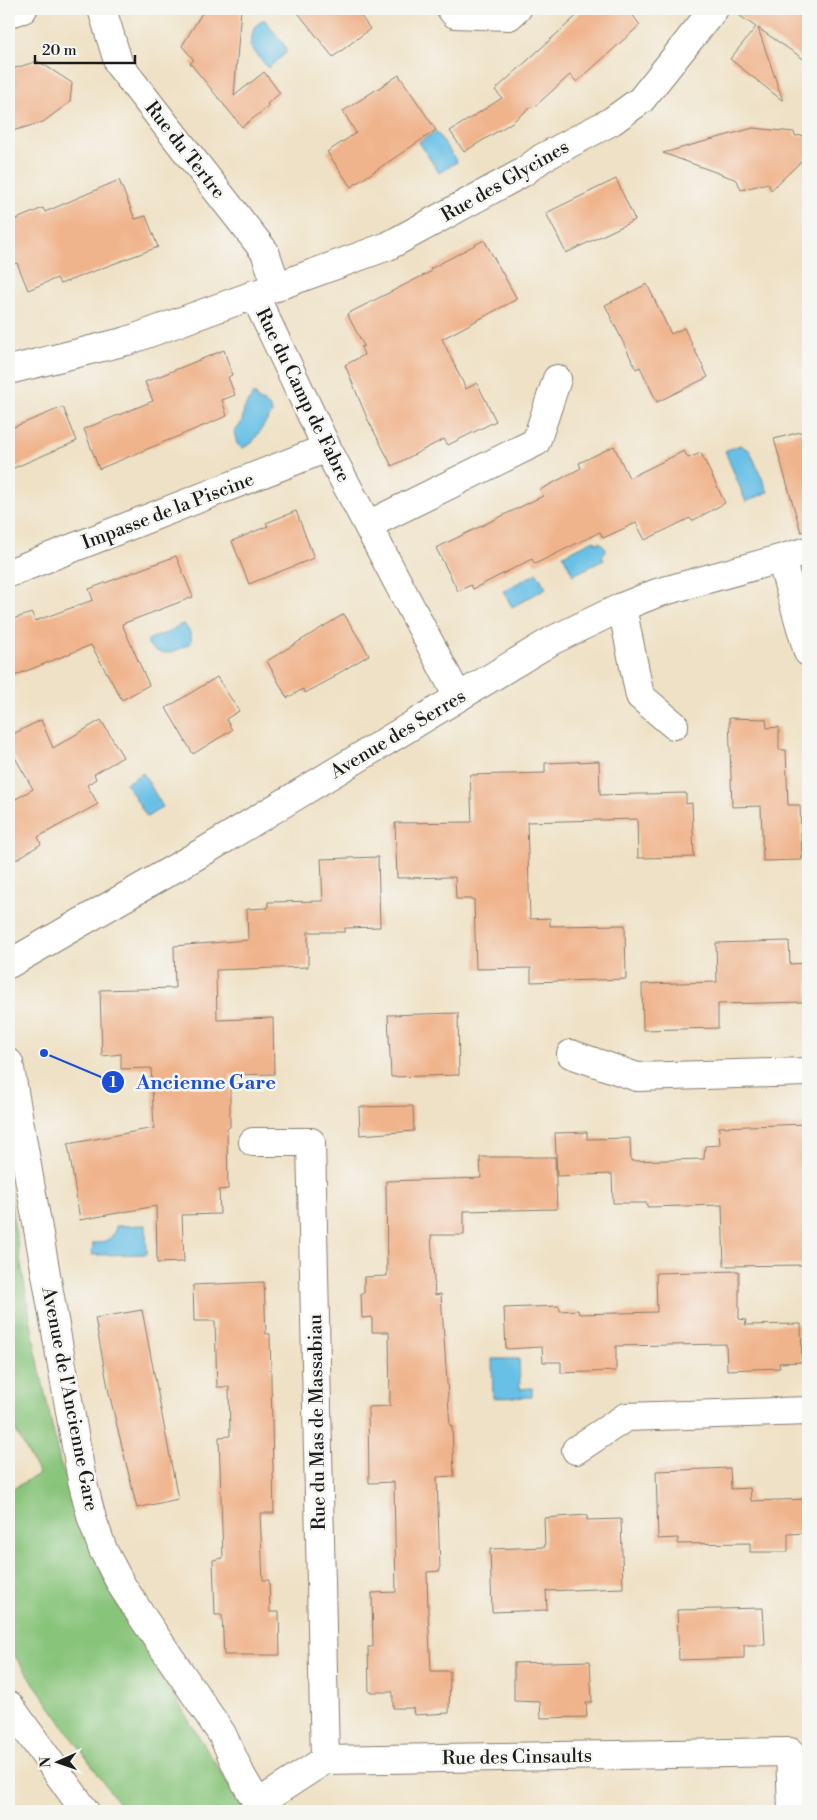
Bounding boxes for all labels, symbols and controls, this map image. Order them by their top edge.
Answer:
scale bar [35,32,135,64]
text: 20 m [42,41,77,60]
street label: Rue du Tertre [139,96,231,204]
street label: Rue des Glycines [437,135,573,227]
street label: Rue du Camp de Fabre [250,304,356,486]
street label: Impasse de la Piscine [79,467,257,555]
street label: Avenue des Serres [325,684,470,785]
callout: Ancienne Gare [101,1064,286,1099]
text: Ancienne Gare [135,1071,276,1096]
text: 1 [109,1073,117,1092]
street label: Avenue de l'Ancienne Gare [36,1284,104,1513]
street label: Rue du Mas de Massabiau [303,1314,331,1530]
north arrow [32,1738,82,1788]
street label: Rue des Cinsaults [442,1744,592,1770]
text: N [37,1757,55,1768]

